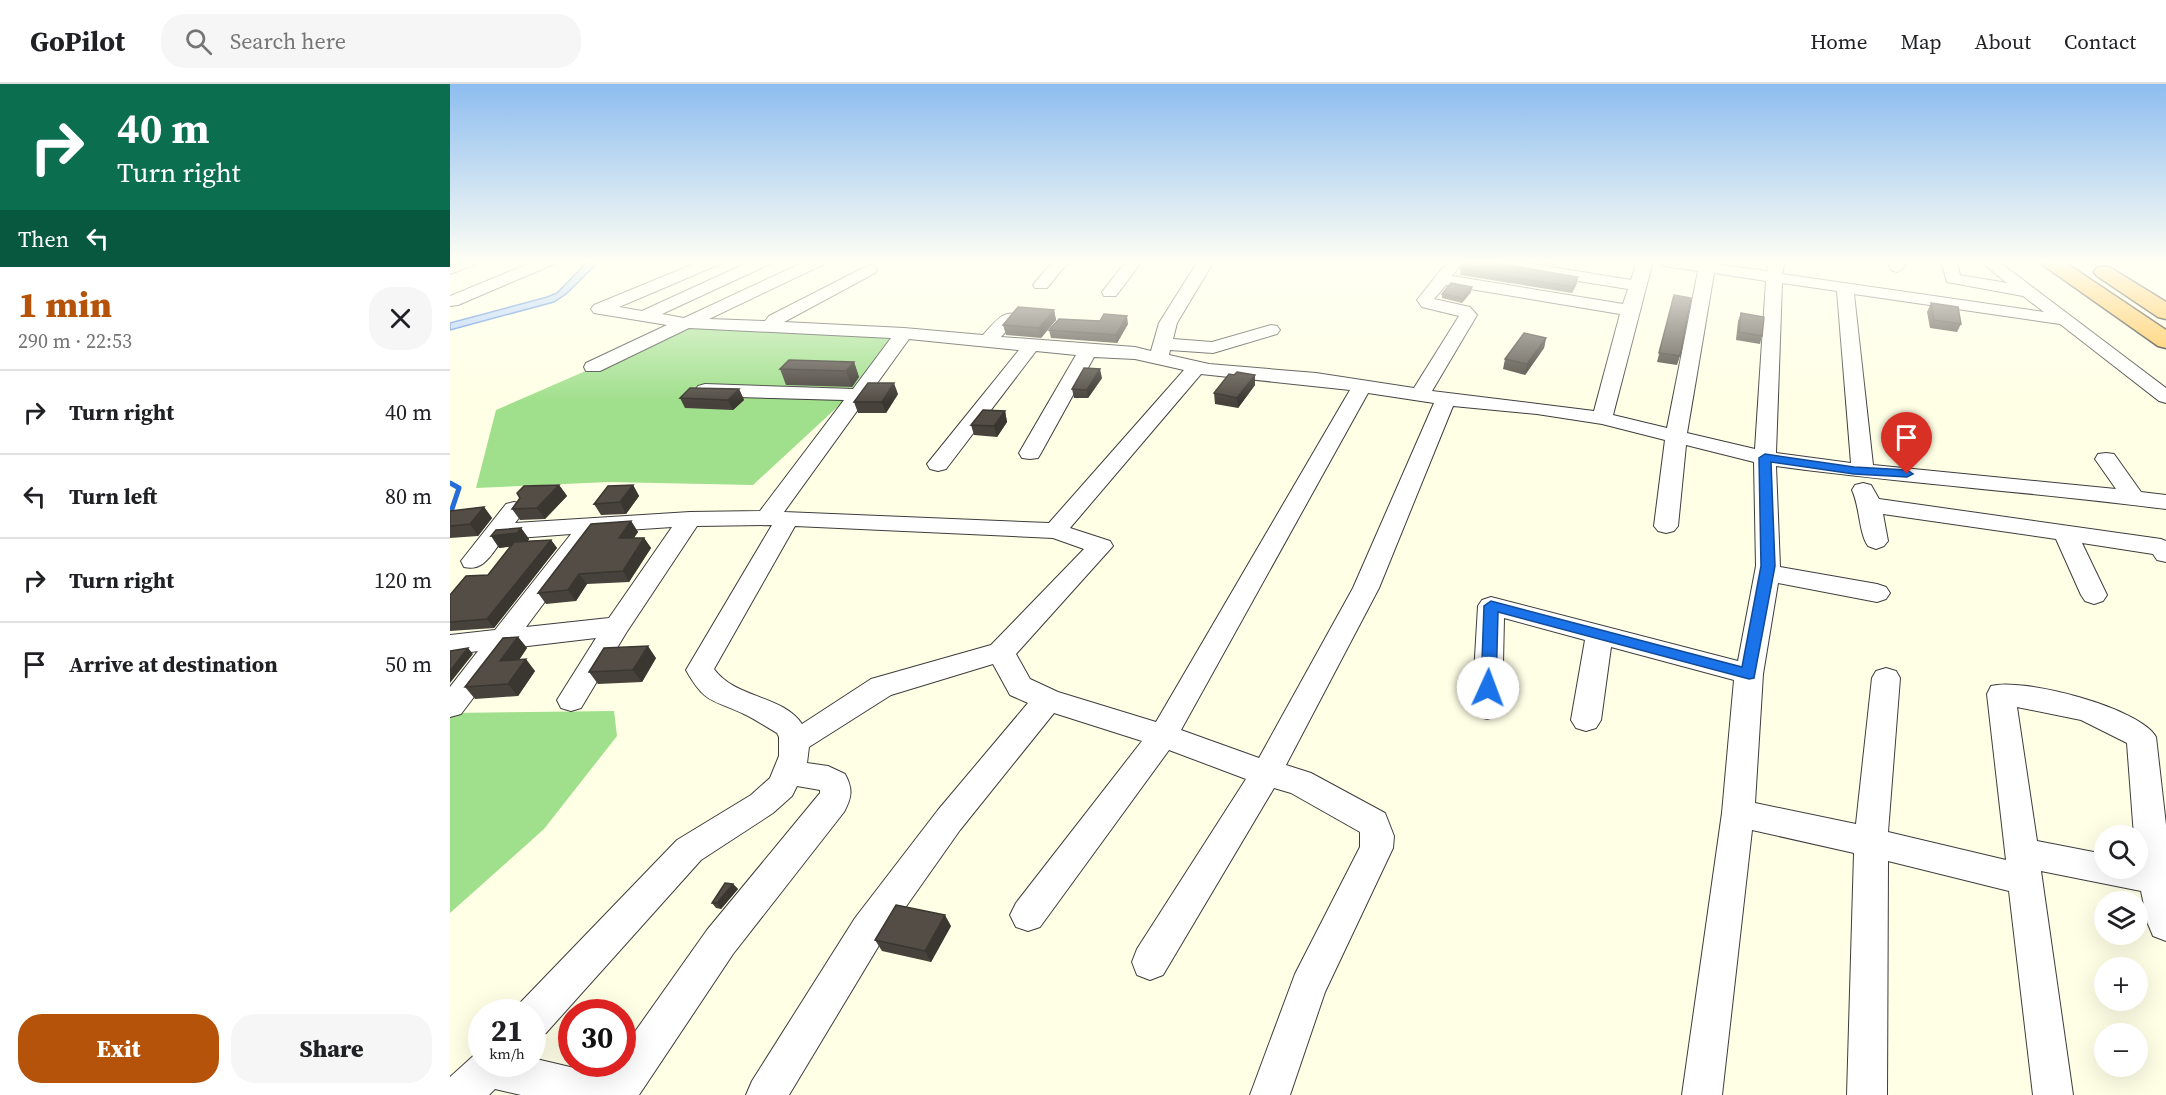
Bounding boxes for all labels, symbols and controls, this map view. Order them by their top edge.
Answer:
search box [161,14,581,68]
text: GoPilot [30,22,125,60]
icon: search [182,25,215,58]
text: Search here [230,26,346,56]
text: Home [1810,27,1868,56]
text: Map [1901,27,1942,56]
text: About [1975,27,2031,56]
text: Contact [2064,27,2136,56]
text: 40 m [117,99,210,157]
icon: right [18,108,96,186]
text: Turn right [117,154,241,191]
icon: left [81,222,114,255]
text: Then [18,224,69,254]
text: 1 min [18,280,112,329]
button: close [369,287,432,350]
text: 290 m · 22:53 [18,327,132,355]
icon: right [18,396,51,429]
text: Turn right [69,397,174,427]
text: 40 m [385,397,432,427]
pin [1881,412,1932,474]
icon: arrive [1890,421,1923,454]
icon: left [18,480,51,513]
text: Turn left [69,481,157,511]
text: 80 m [385,481,432,511]
icon: right [18,564,51,597]
text: Turn right [69,565,174,595]
text: 120 m [374,565,432,595]
icon: arrive [18,648,51,681]
text: Arrive at destination [69,649,278,679]
text: 50 m [385,649,432,679]
position arrow [1456,656,1520,720]
map controls [2094,825,2148,1077]
button: search [2094,825,2148,879]
button: layers [2094,891,2148,945]
button: + [2094,957,2148,1011]
speed limit sign: 30 [558,999,636,1077]
text: 21 [491,1010,523,1051]
button: Exit [18,1014,219,1083]
button: Share [231,1014,432,1083]
button: − [2094,1023,2148,1077]
text: km/h [489,1043,525,1064]

